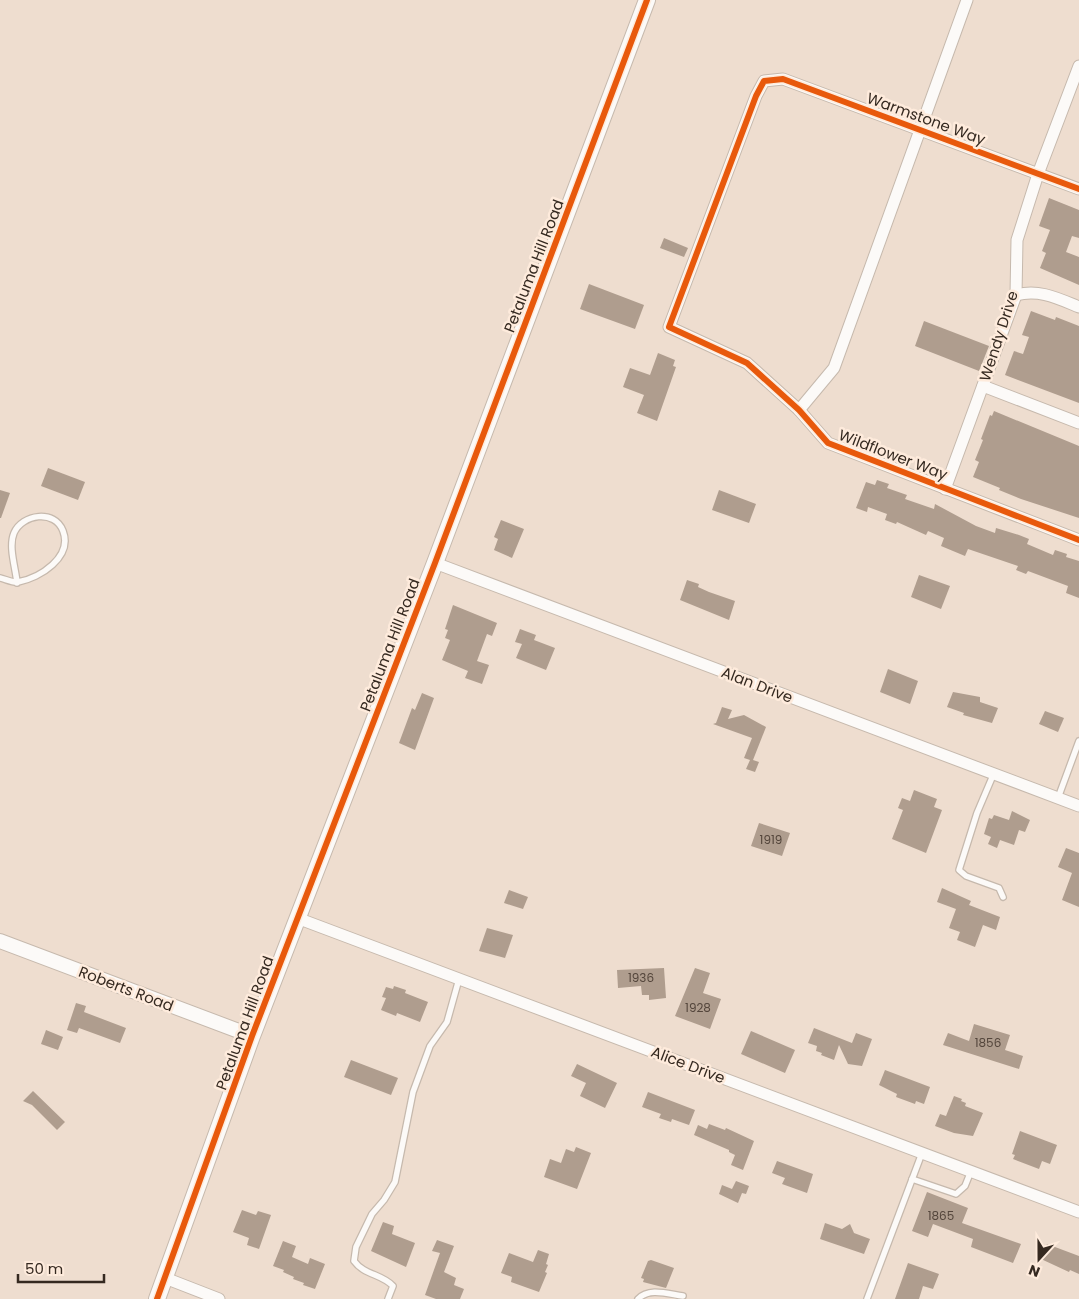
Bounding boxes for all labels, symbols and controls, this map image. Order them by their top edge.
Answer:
street label: Warmstone Way [864,87,989,150]
street label: Petaluma Hill Road [498,196,569,335]
street label: Wendy Drive [974,288,1023,384]
street label: Wildflower Way [836,424,951,485]
street label: Petaluma Hill Road [354,575,425,714]
street label: Alan Drive [718,661,796,708]
house number: 1919 [760,831,782,848]
street label: Petaluma Hill Road [211,953,278,1093]
street label: Roberts Road [76,961,177,1016]
house number: 1936 [628,969,654,986]
house number: 1928 [685,999,711,1016]
house number: 1856 [975,1034,1001,1051]
street label: Alice Drive [648,1041,728,1088]
house number: 1865 [928,1207,954,1224]
north arrow [1014,1234,1064,1284]
scale bar [18,1252,104,1284]
text: 50 m [25,1258,63,1279]
text: N [1026,1260,1043,1282]

